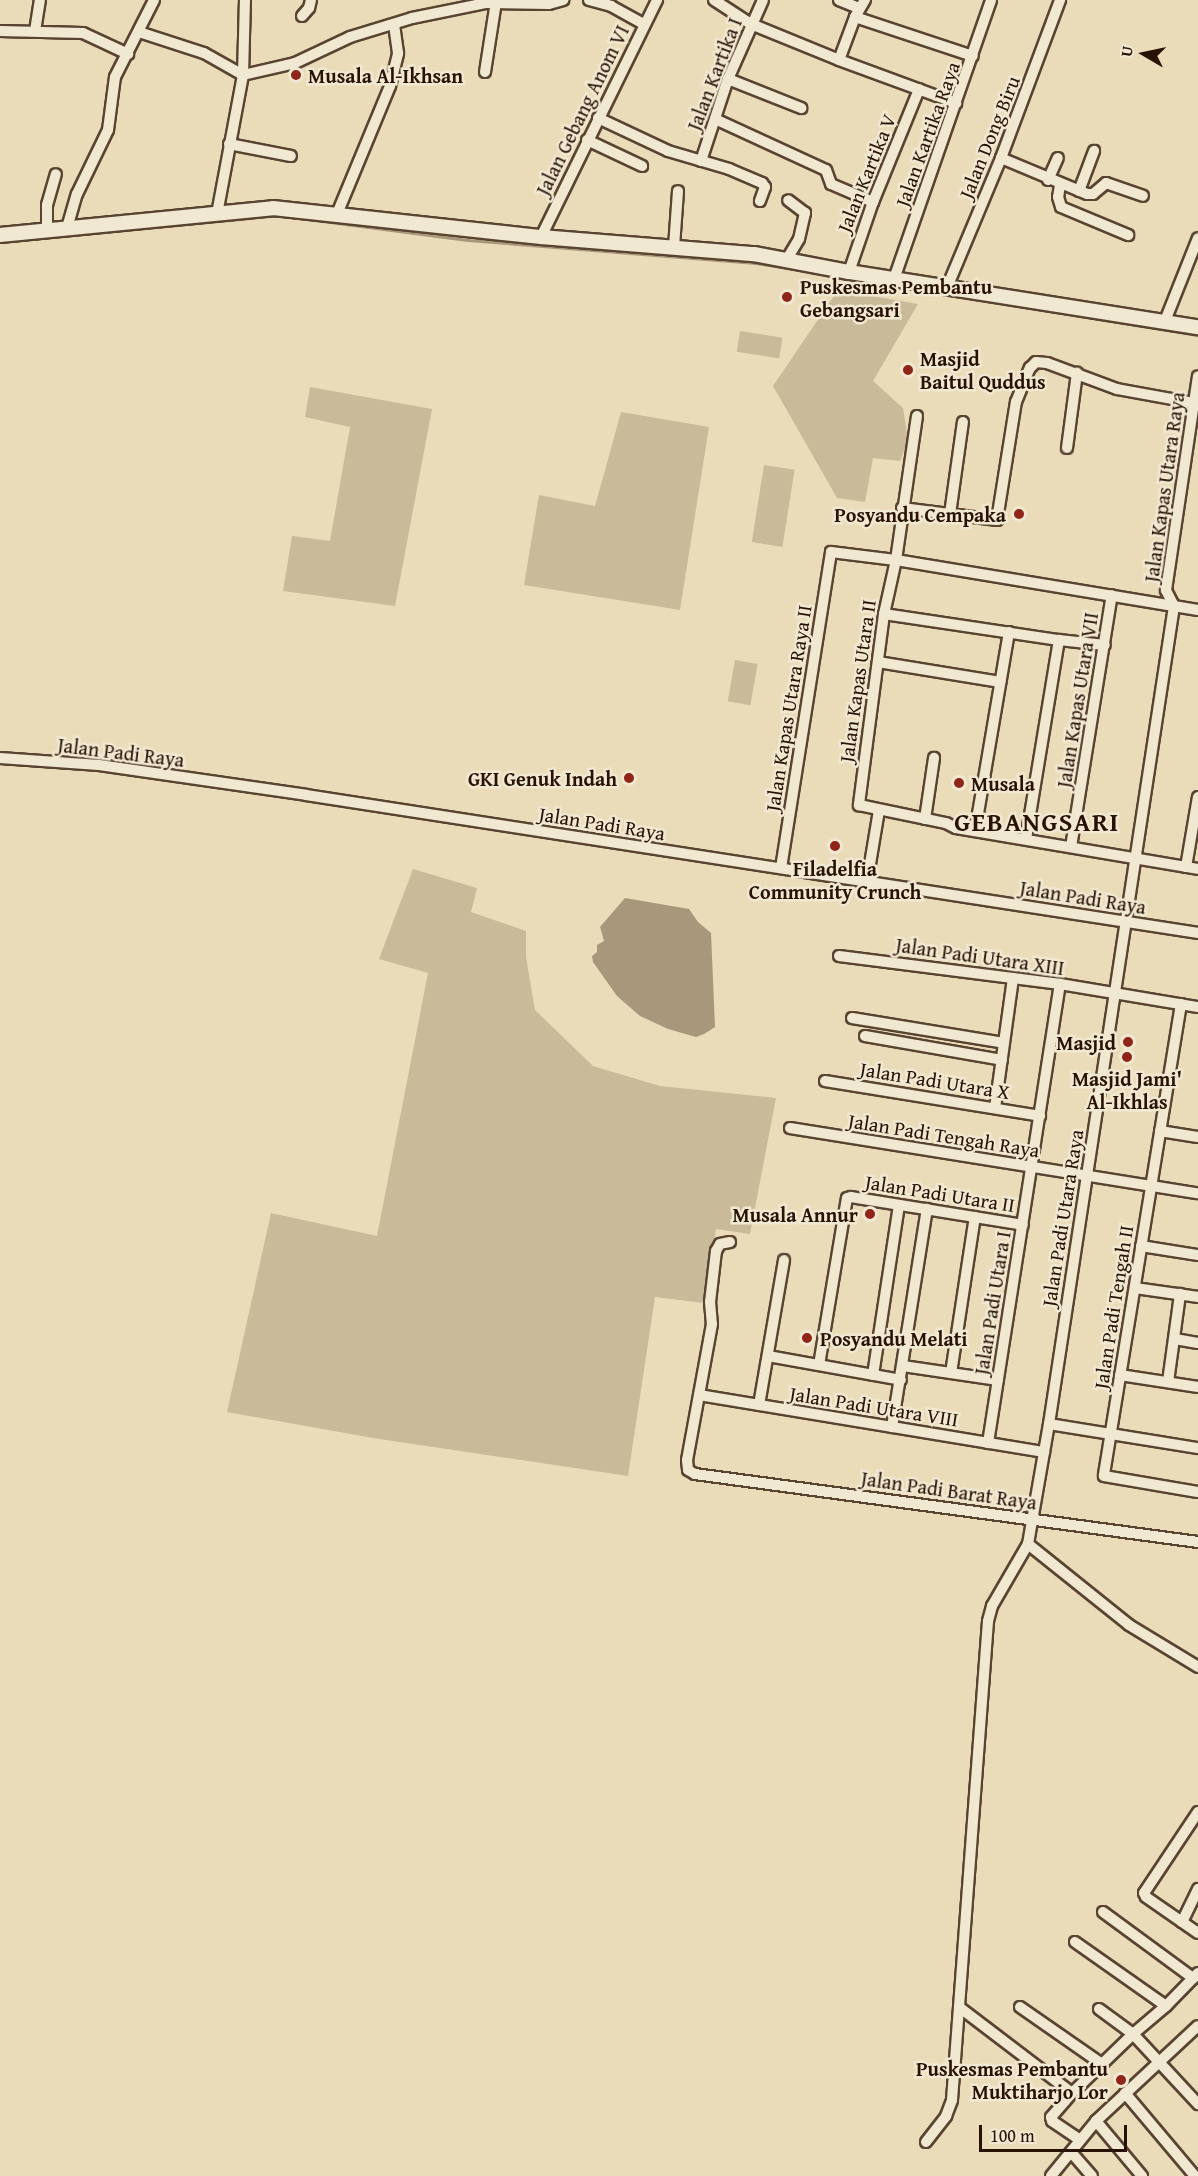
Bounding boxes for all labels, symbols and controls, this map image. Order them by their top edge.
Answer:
street label: Jalan Kartika I [682,14,746,134]
street label: Jalan Gebang Anom VI [530,21,634,199]
north arrow [1114,24,1174,84]
text: U [1114,44,1139,58]
street label: Jalan Kartika Raya [890,58,964,210]
place label: Musala Al-Ikhsan [308,63,463,87]
marker: Musala Al-Ikhsan [289,68,303,82]
street label: Jalan Dong Biru [953,72,1025,202]
street label: Jalan Kartika V [831,110,901,236]
place label: Puskesmas Pembantu Gebangsari [800,274,992,321]
marker: Puskesmas Pembantu Gebangsari [778,288,796,306]
place label: Masjid Baitul Quddus [920,346,1046,393]
marker: Masjid Baitul Quddus [901,363,915,377]
street label: Jalan Kapas Utara Raya [1139,390,1189,584]
place label: Posyandu Cempaka [834,502,1006,526]
marker: Posyandu Cempaka [1010,505,1028,523]
street label: Jalan Kapas Utara II [834,598,880,764]
street label: Jalan Kapas Utara Raya II [760,603,816,813]
street label: Jalan Kapas Utara VII [1051,611,1103,789]
street label: Jalan Padi Raya [56,732,186,772]
place label: GKI Genuk Indah [468,766,617,790]
marker: GKI Genuk Indah [622,771,636,785]
place label: Musala [971,771,1035,795]
marker: Musala [952,776,966,790]
street label: Jalan Padi Raya [537,801,667,845]
district label: GEBANGSARI [954,806,1120,838]
marker: Filadelfia Community Crunch [828,839,842,853]
place label: Filadelfia Community Crunch [749,856,921,903]
street label: Jalan Padi Raya [1018,875,1148,919]
street label: Jalan Padi Utara XIII [894,932,1066,980]
place label: Masjid [1056,1030,1116,1054]
marker: Masjid [1121,1035,1135,1049]
marker: Masjid Jami' Al-Ikhlas [1120,1050,1134,1064]
street label: Jalan Padi Utara X [858,1056,1012,1104]
place label: Masjid Jami' Al-Ikhlas [1072,1066,1182,1113]
street label: Jalan Padi Tengah Raya [847,1108,1041,1162]
street label: Jalan Padi Utara Raya [1036,1128,1088,1308]
street label: Jalan Padi Utara II [863,1169,1017,1217]
place label: Musala Annur [733,1202,858,1226]
marker: Musala Annur [863,1207,877,1221]
street label: Jalan Padi Tengah II [1088,1223,1138,1391]
street label: Jalan Padi Utara I [969,1229,1015,1377]
place label: Posyandu Melati [820,1326,967,1350]
marker: Posyandu Melati [798,1329,816,1347]
street label: Jalan Padi Utara VIII [788,1381,960,1431]
street label: Jalan Padi Barat Raya [860,1466,1038,1514]
place label: Puskesmas Pembantu Muktiharjo Lor [916,2056,1108,2103]
marker: Puskesmas Pembantu Muktiharjo Lor [1112,2071,1130,2089]
scale bar [982,2113,1130,2151]
text: 100 m [990,2122,1035,2149]

